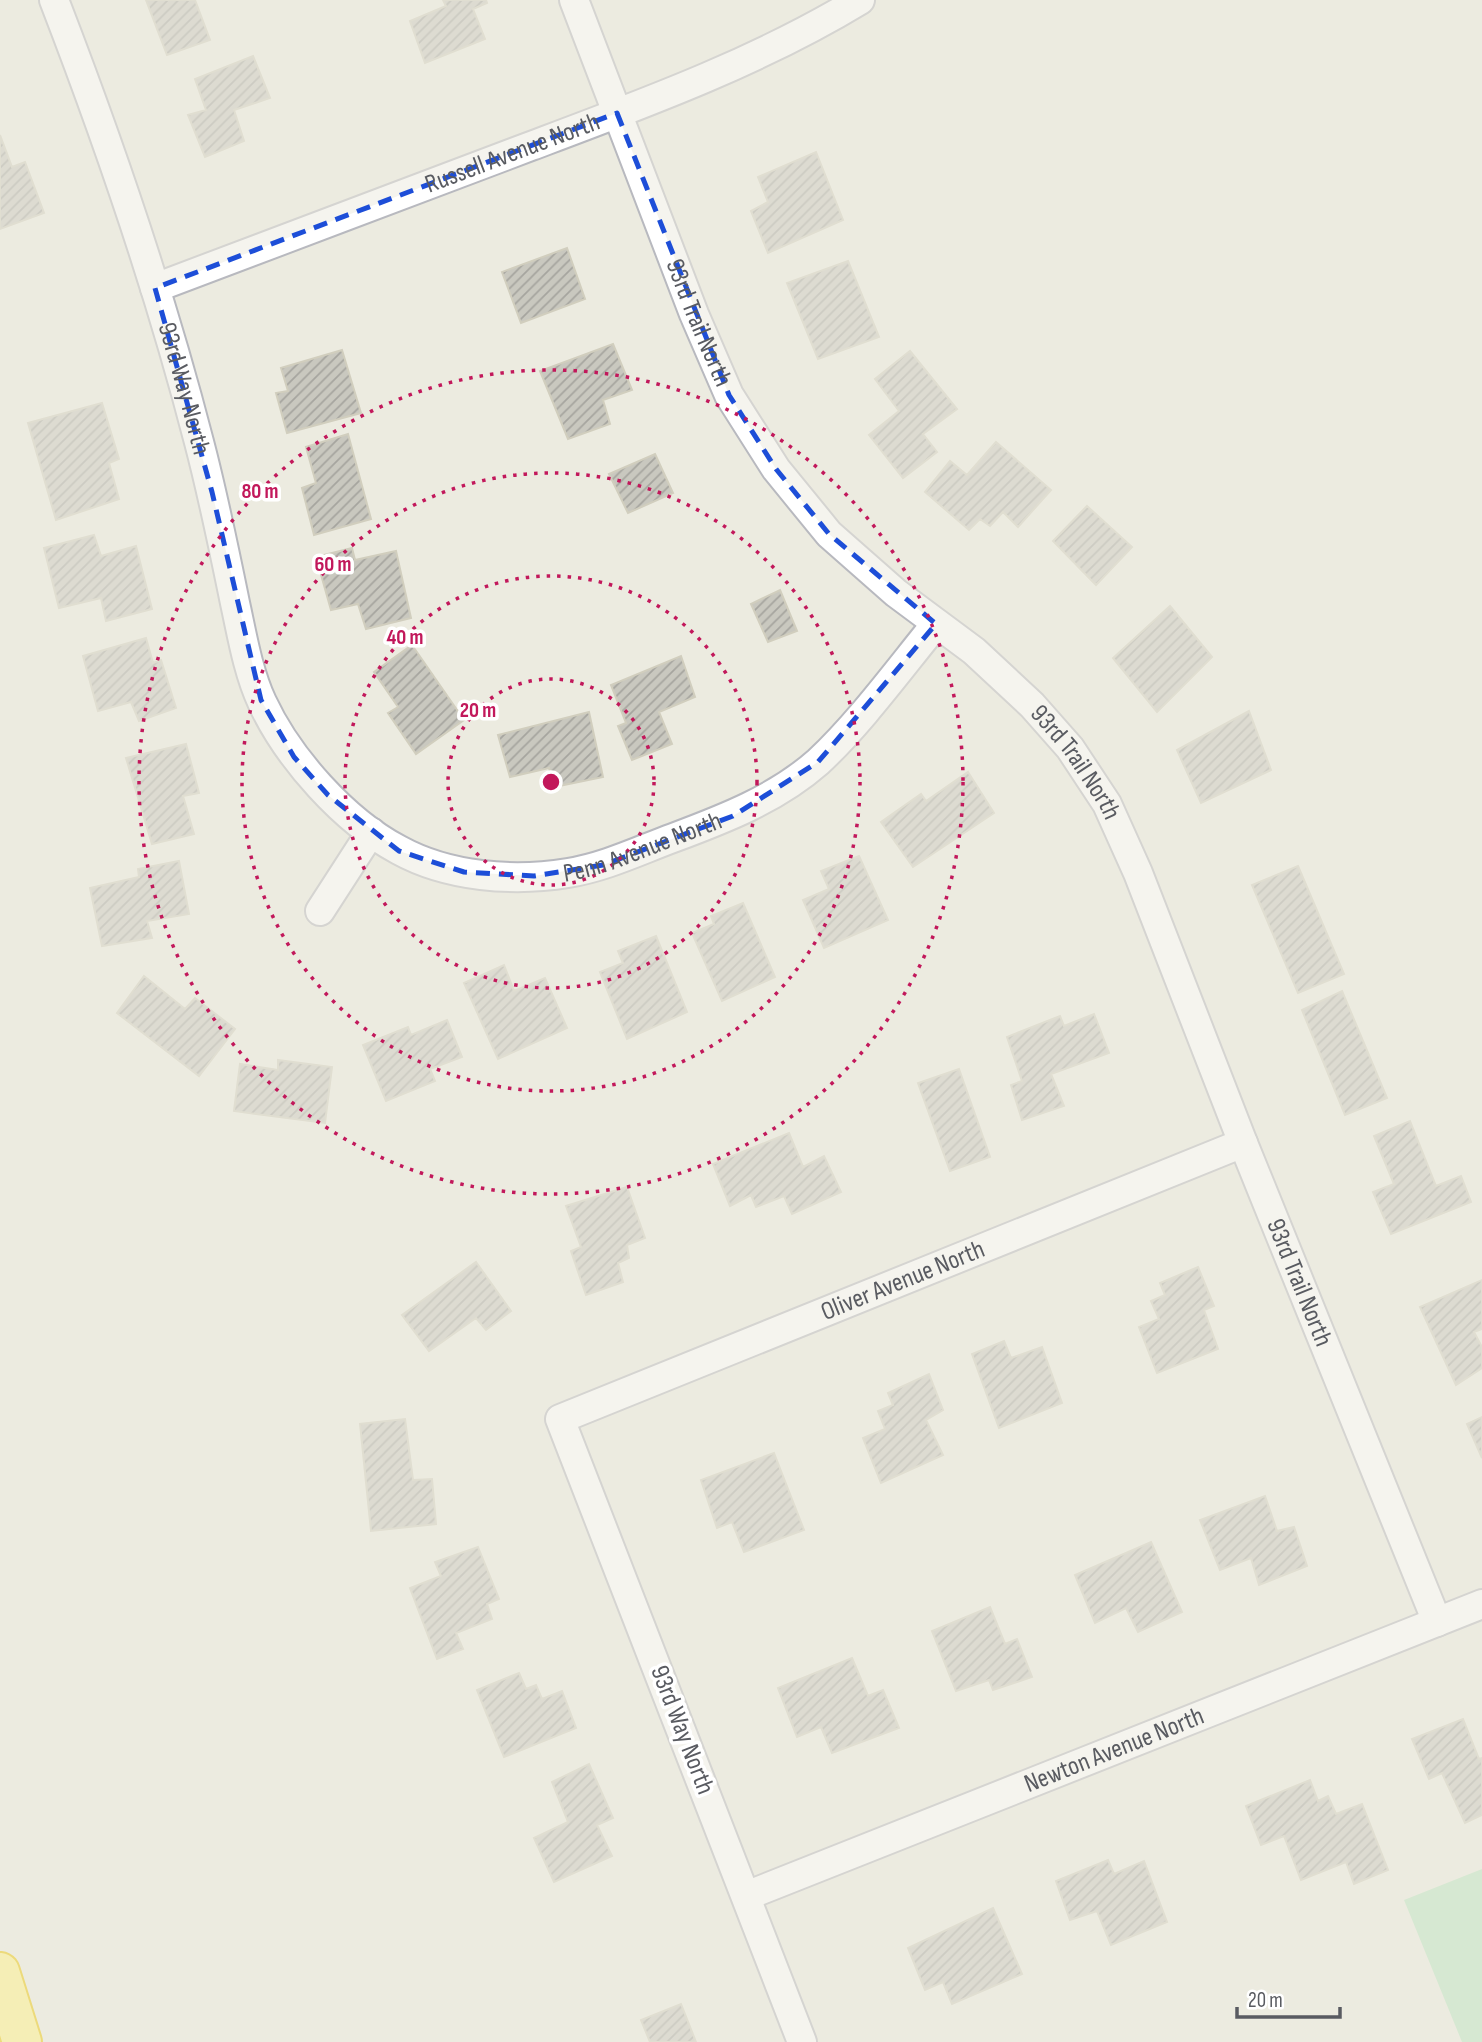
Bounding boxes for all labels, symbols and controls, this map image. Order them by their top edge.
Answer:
street label: Russell Avenue North [421,106,604,200]
street label: 93rd Trail North [659,255,739,391]
street label: 93rd Way North [151,319,217,458]
text: 80 m [241,479,279,504]
text: 60 m [314,552,352,577]
text: 40 m [387,625,423,650]
text: 20 m [460,698,496,723]
street label: 93rd Trail North [1024,698,1127,824]
centre of rings [539,770,563,794]
street label: Penn Avenue North [561,805,726,889]
street label: 93rd Trail North [1260,1214,1339,1351]
street label: Oliver Avenue North [816,1234,989,1327]
street label: 93rd Way North [643,1661,721,1799]
street label: Newton Avenue North [1020,1700,1208,1800]
scale bar [1237,1976,1340,2020]
text: 20 m [1248,1988,1283,2013]

